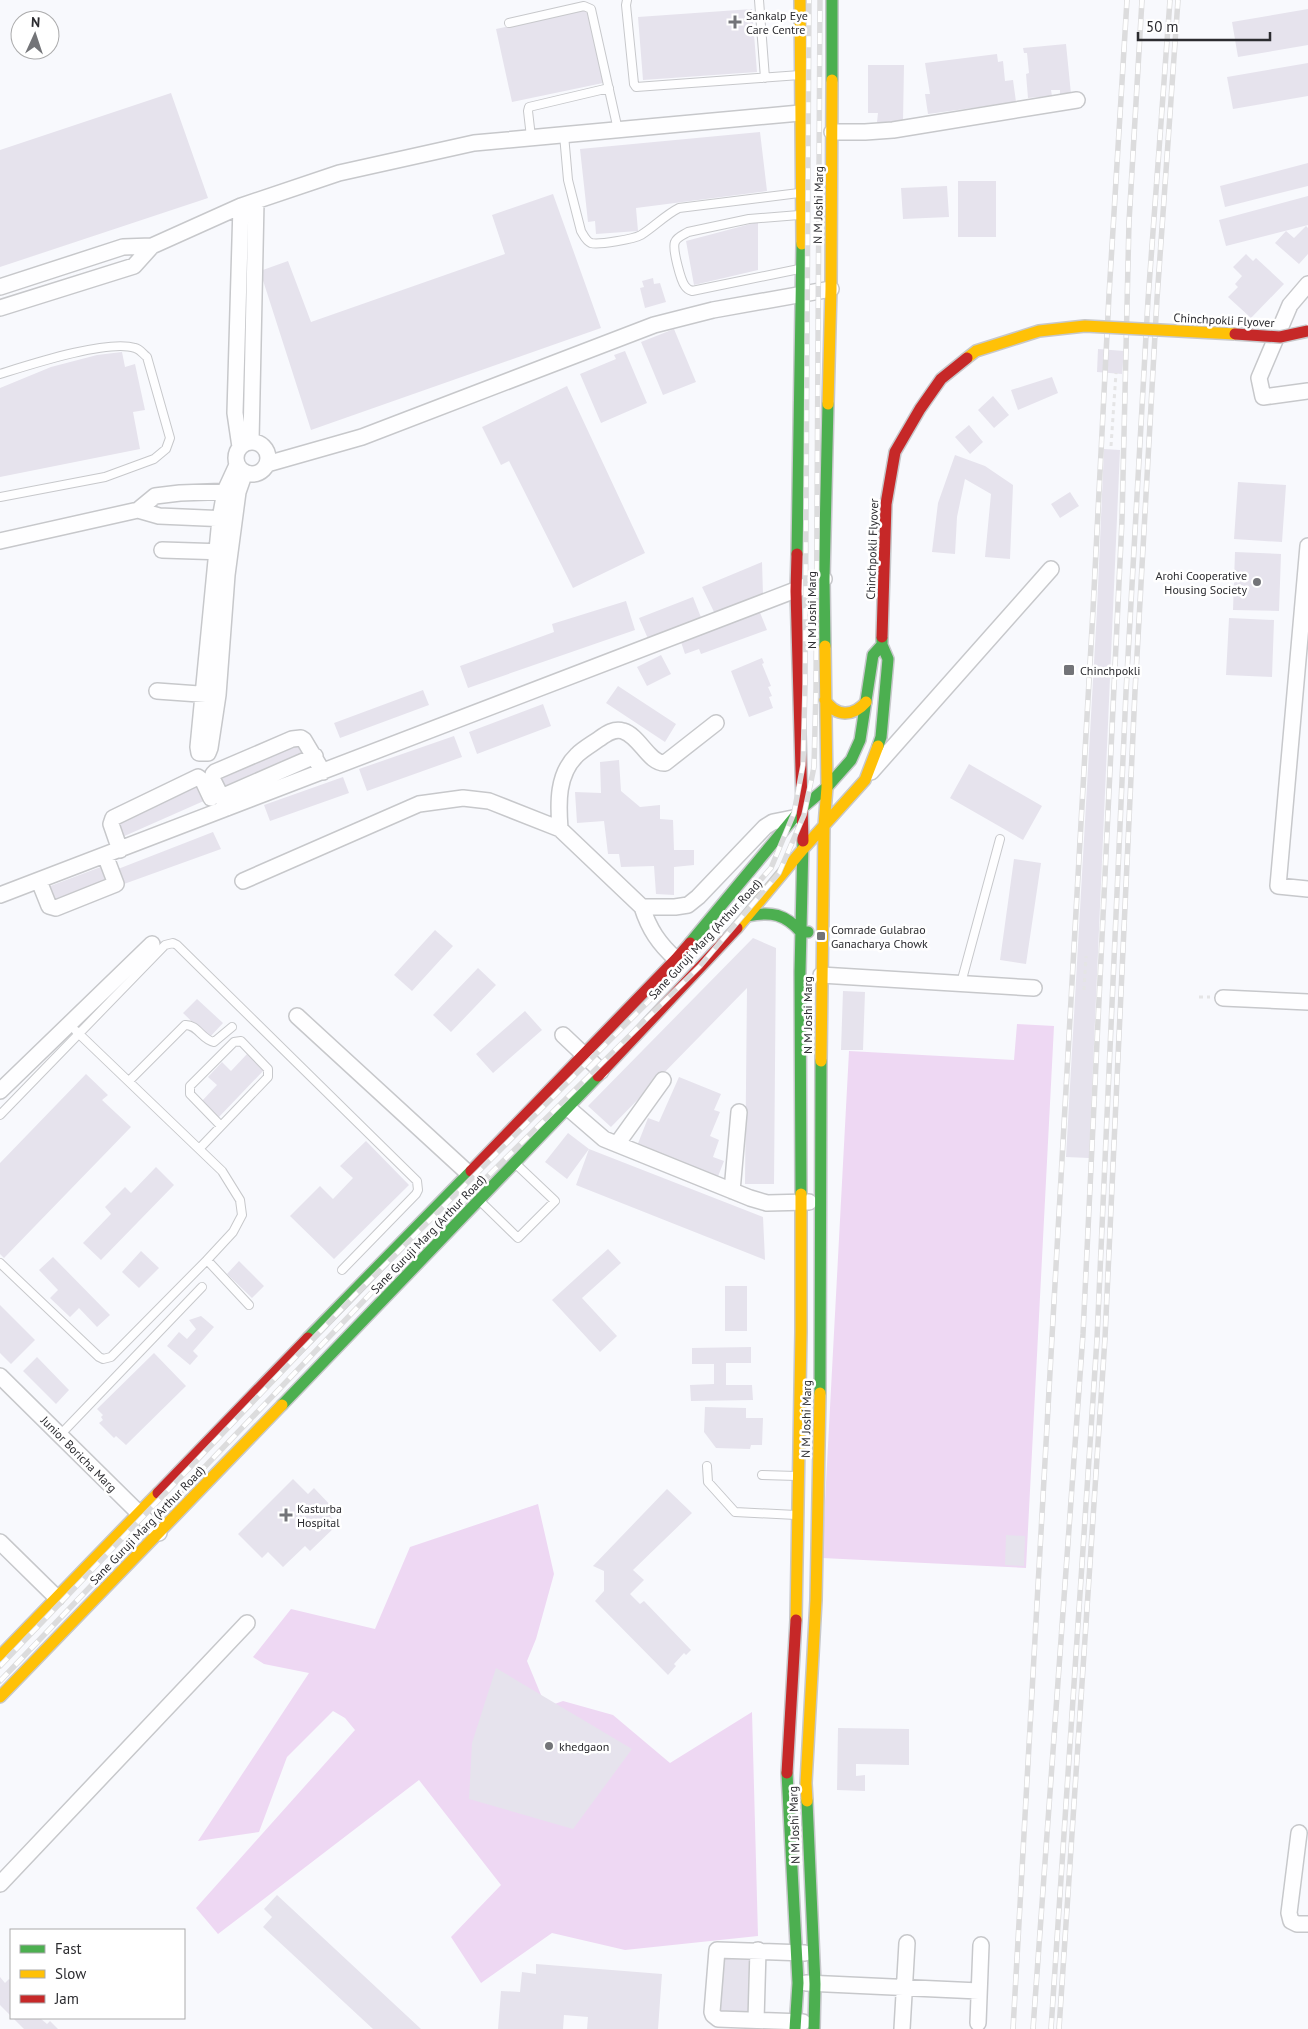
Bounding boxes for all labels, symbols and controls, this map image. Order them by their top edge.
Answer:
place label: Sankalp Eye Care Centre [746,8,808,37]
north arrow [10,10,60,60]
scale bar [1138,10,1270,42]
text: N [31,13,41,31]
marker: Sankalp Eye Care Centre [728,15,742,29]
text: 50 m [1146,17,1179,36]
street label: N M Joshi Marg [810,166,826,244]
street label: Chinchpokli Flyover [1173,310,1275,330]
street label: Chinchpokli Flyover [863,498,881,600]
place label: Arohi Cooperative Housing Society [1156,568,1247,597]
street label: N M Joshi Marg [804,571,819,649]
marker: Arohi Cooperative Housing Society [1251,576,1263,588]
marker: Chinchpokli [1062,663,1076,677]
place label: Chinchpokli [1080,663,1141,678]
street label: Sane Guruji Marg (Arthur Road) [645,876,765,1002]
place label: Comrade Gulabrao Ganacharya Chowk [831,922,928,951]
marker: Comrade Gulabrao Ganacharya Chowk [815,930,827,942]
street label: N M Joshi Marg [800,976,815,1054]
street label: Sane Guruji Marg (Arthur Road) [367,1171,489,1297]
street label: N M Joshi Marg [798,1380,814,1458]
street label: Junior Boricha Marg [37,1412,120,1495]
street label: Sane Guruji Marg (Arthur Road) [86,1462,208,1588]
place label: Kasturba Hospital [297,1501,342,1530]
marker: Kasturba Hospital [279,1508,293,1522]
place label: khedgaon [559,1739,609,1754]
marker: khedgaon [543,1740,555,1752]
street label: N M Joshi Marg [785,1786,803,1864]
legend [10,1929,185,2019]
text: Fast [55,1939,82,1958]
text: Slow [55,1964,86,1983]
text: Jam [54,1989,79,2008]

